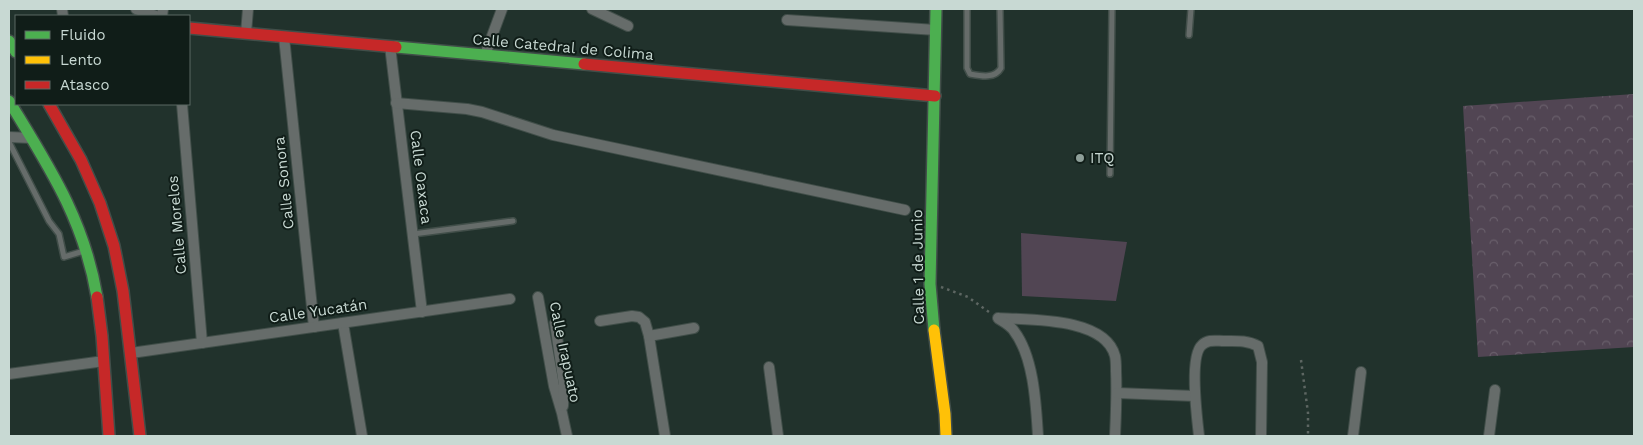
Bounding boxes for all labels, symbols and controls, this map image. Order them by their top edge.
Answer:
legend [15,15,190,105]
text: Fluido [60,26,105,44]
street label: Calle Catedral de Colima [472,30,655,64]
text: Lento [60,51,102,69]
text: Atasco [60,76,109,94]
street label: Calle Oaxaca [406,129,436,226]
street label: Calle Sonora [270,135,298,230]
place label: ITQ [1090,149,1114,167]
marker: ITQ [1074,152,1086,164]
street label: Calle Morelos [164,175,190,275]
street label: Calle 1 de Junio [908,209,928,325]
street label: Calle Yucatán [268,295,368,327]
street label: Calle Irapuato [546,300,584,404]

